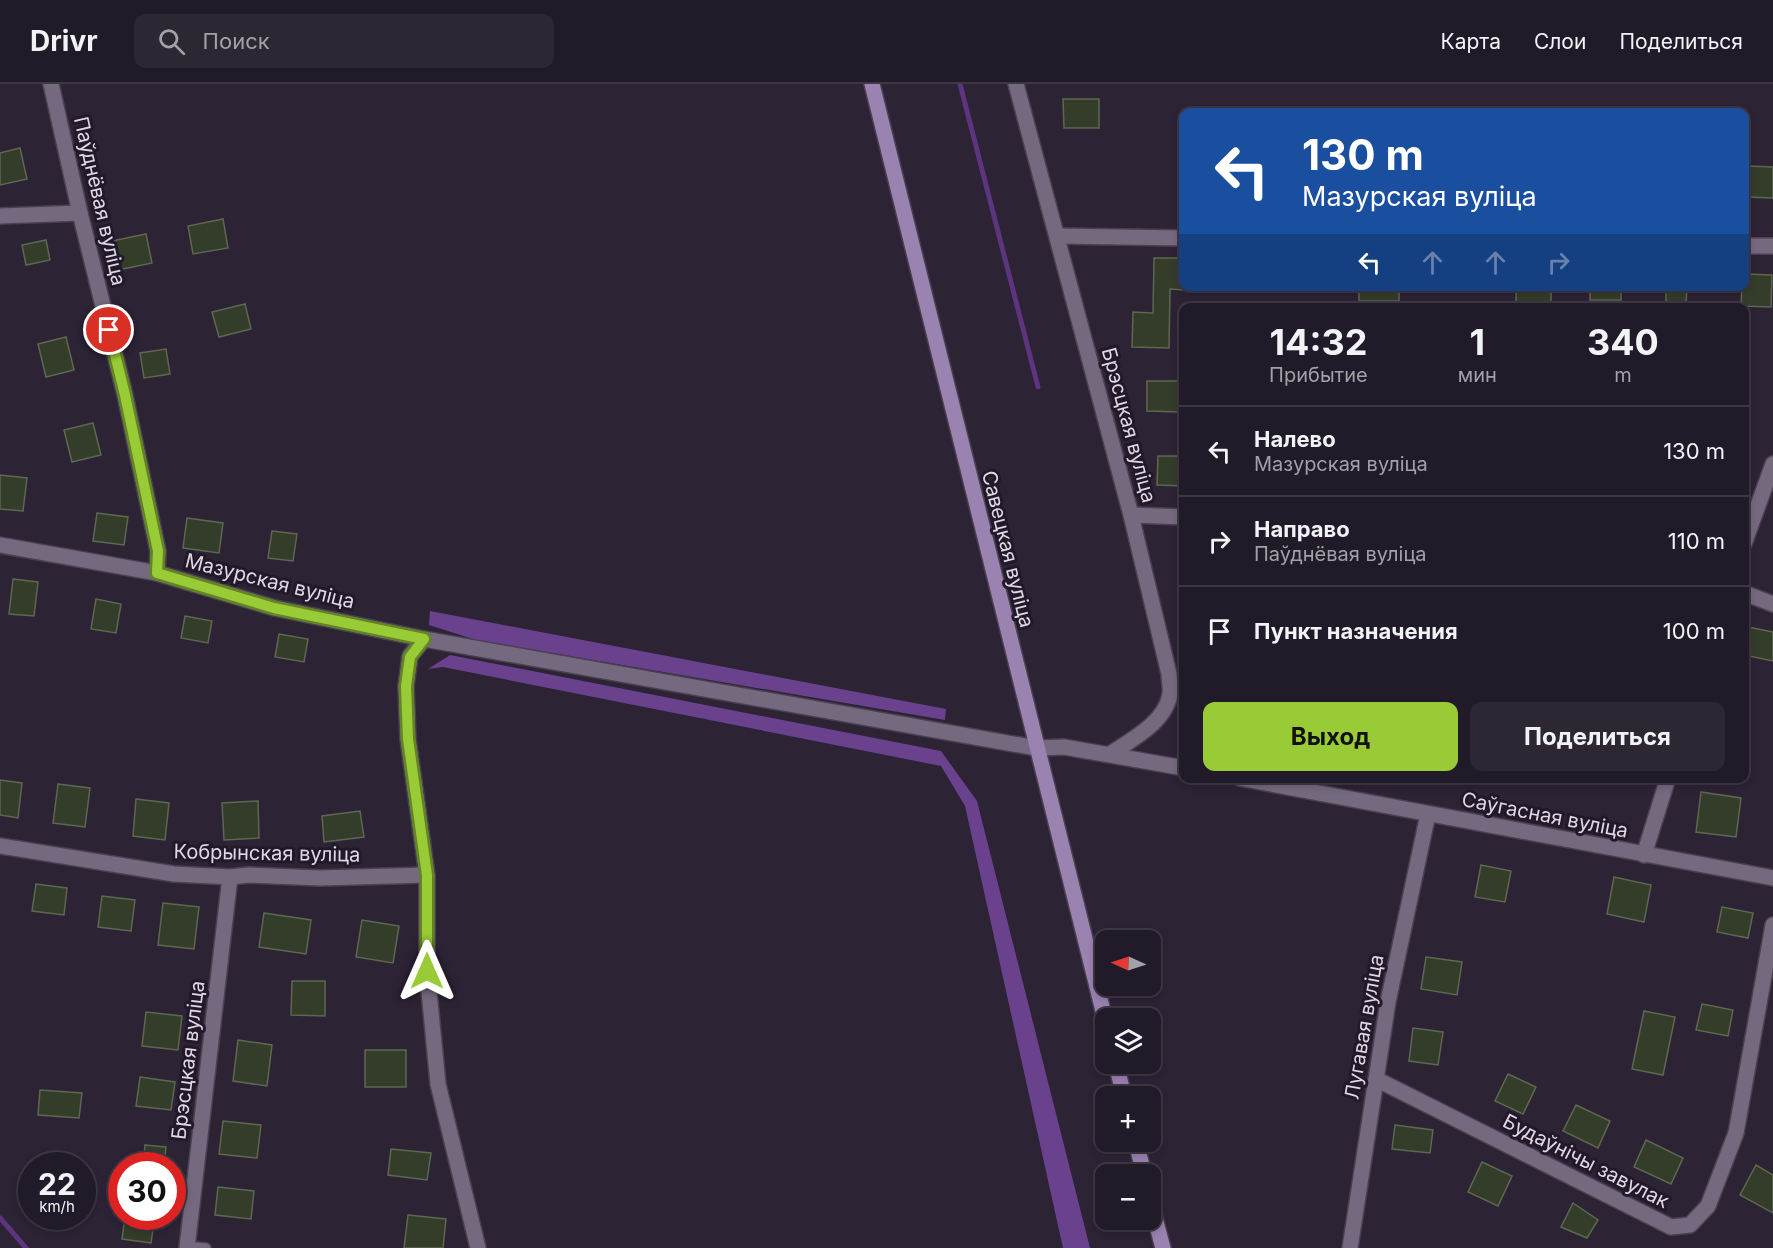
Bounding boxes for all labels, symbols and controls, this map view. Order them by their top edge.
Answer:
search box [134,14,554,68]
text: Drivr [30,24,98,58]
icon: search [155,25,188,58]
text: Поиск [203,28,270,54]
text: Карта [1441,29,1501,54]
text: Слои [1534,29,1586,54]
text: Поделиться [1619,29,1743,54]
street label: Паўднёвая вуліца [69,114,131,288]
text: 130 m [1302,129,1424,180]
icon: left [1203,132,1281,210]
text: Мазурская вуліца [1302,180,1537,213]
icon: left [1353,246,1386,279]
icon: ahead [1416,246,1449,279]
icon: ahead [1479,246,1512,279]
icon: right [1542,246,1575,279]
pin [83,304,134,355]
icon: arrive [92,313,125,346]
text: 14:32 [1270,320,1367,364]
text: 1 [1470,320,1485,364]
text: 340 [1587,320,1659,364]
street label: Брэсцкая вуліца [1097,345,1161,505]
text: Прибытие [1269,363,1368,387]
text: мин [1458,363,1497,387]
text: m [1614,363,1632,387]
text: Налево [1254,426,1336,452]
icon: left [1203,435,1236,468]
text: 130 m [1663,438,1725,464]
text: Мазурская вуліца [1254,452,1428,476]
street label: Савецкая вуліца [977,468,1039,630]
text: Направо [1254,516,1350,542]
icon: right [1203,525,1236,558]
text: 110 m [1668,528,1725,554]
text: Паўднёвая вуліца [1254,542,1427,566]
street label: Мазурская вуліца [183,548,357,614]
icon: arrive [1203,615,1236,648]
text: Пункт назначения [1254,618,1458,644]
text: 100 m [1663,618,1725,644]
button: Выход [1203,702,1458,771]
button: Поделиться [1470,702,1725,771]
street label: Саўгасная вуліца [1460,787,1630,843]
street label: Кобрынская вуліца [173,839,361,867]
north arrow [1095,930,1161,996]
map controls [1095,930,1161,1230]
position arrow [395,939,459,1003]
street label: Лугавая вуліца [1339,953,1389,1101]
street label: Брэсцкая вуліца [166,979,210,1141]
button: layers [1095,1008,1161,1074]
button: + [1095,1086,1161,1152]
street label: Будаўнічы завулак [1499,1109,1673,1213]
speed limit sign: 30 [108,1152,186,1230]
button: − [1095,1164,1161,1230]
text: 22 [38,1166,76,1202]
text: km/h [39,1197,75,1216]

